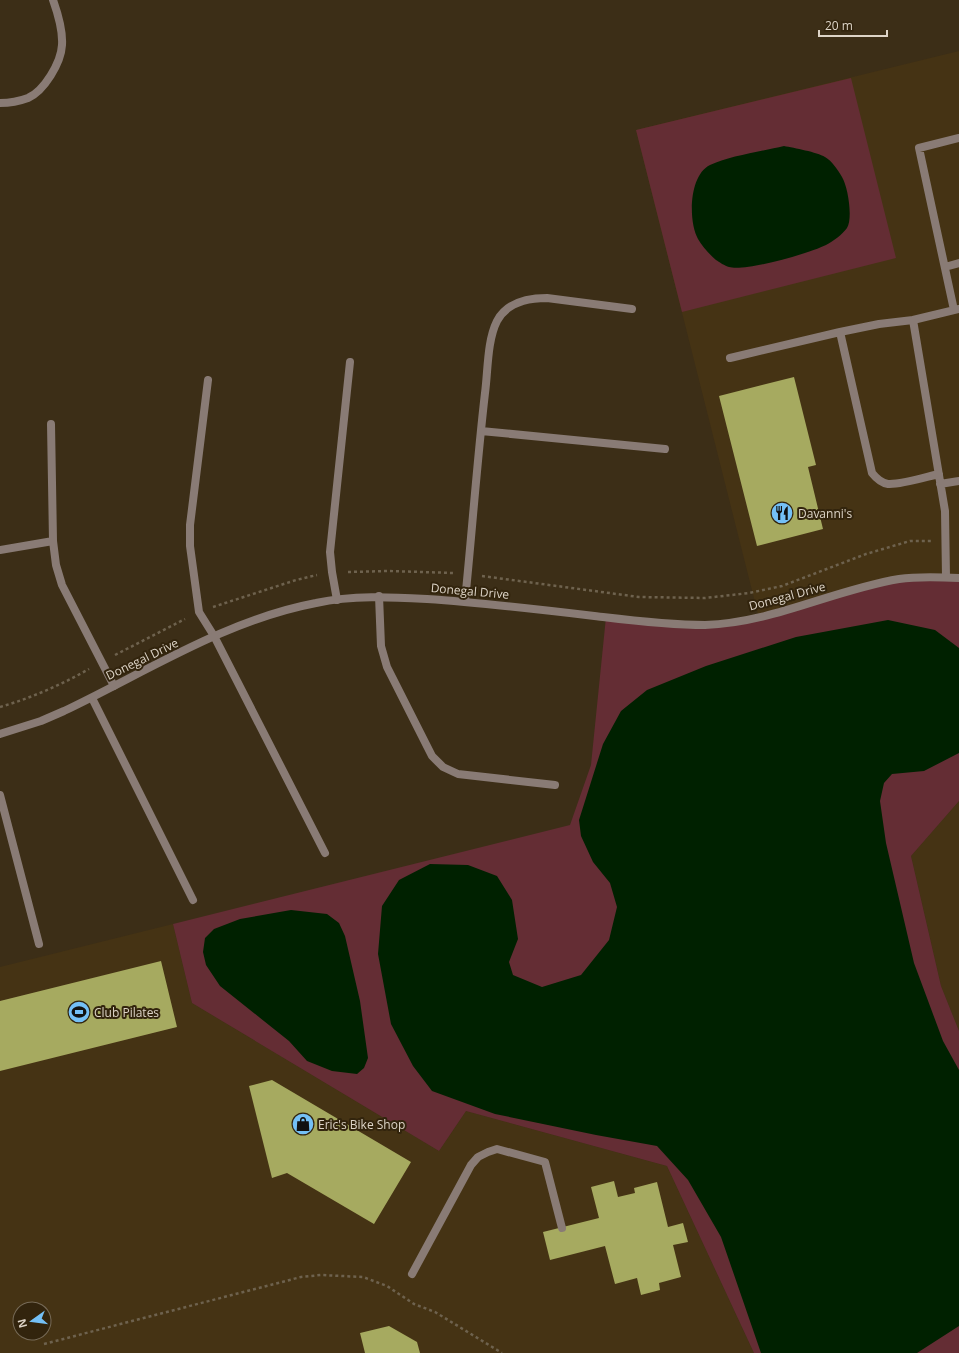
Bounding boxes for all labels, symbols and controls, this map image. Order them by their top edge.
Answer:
scale bar [819,12,887,38]
text: 20 m [825,17,853,34]
restaurant icon: Davanni's [769,500,795,526]
place label: Davanni's [798,505,852,522]
street label: Donegal Drive [747,578,827,614]
street label: Donegal Drive [430,579,510,603]
street label: Donegal Drive [103,634,181,684]
sports icon: Club Pilates [66,999,92,1025]
place label: Club Pilates [94,1004,159,1021]
shop icon: Eric's Bike Shop [290,1111,316,1137]
place label: Eric's Bike Shop [318,1116,405,1133]
north arrow [12,1301,52,1341]
text: N [13,1317,30,1330]

